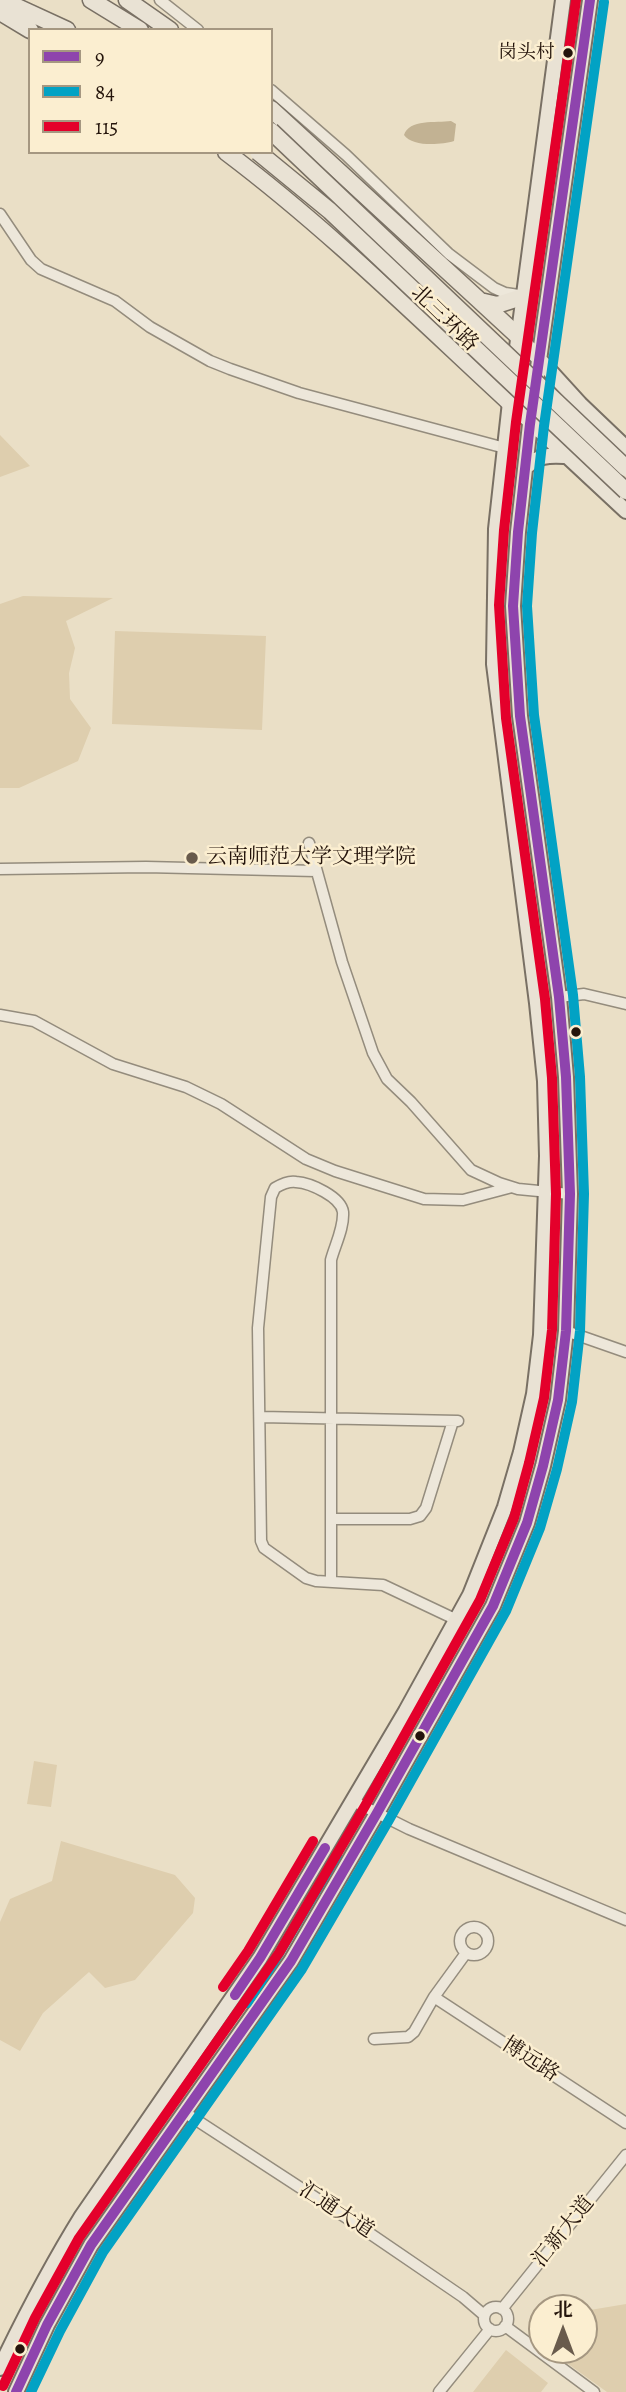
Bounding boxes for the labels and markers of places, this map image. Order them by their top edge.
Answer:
place label: 岗头村 [498,42,555,64]
marker: 岗头村 [561,46,575,60]
place label: 云南师范大学文理学院 [206,845,416,871]
marker: 云南师范大学文理学院 [184,850,200,866]
unlabelled marker [569,1025,583,1039]
unlabelled marker [413,1729,427,1743]
unlabelled marker [13,2342,27,2356]

